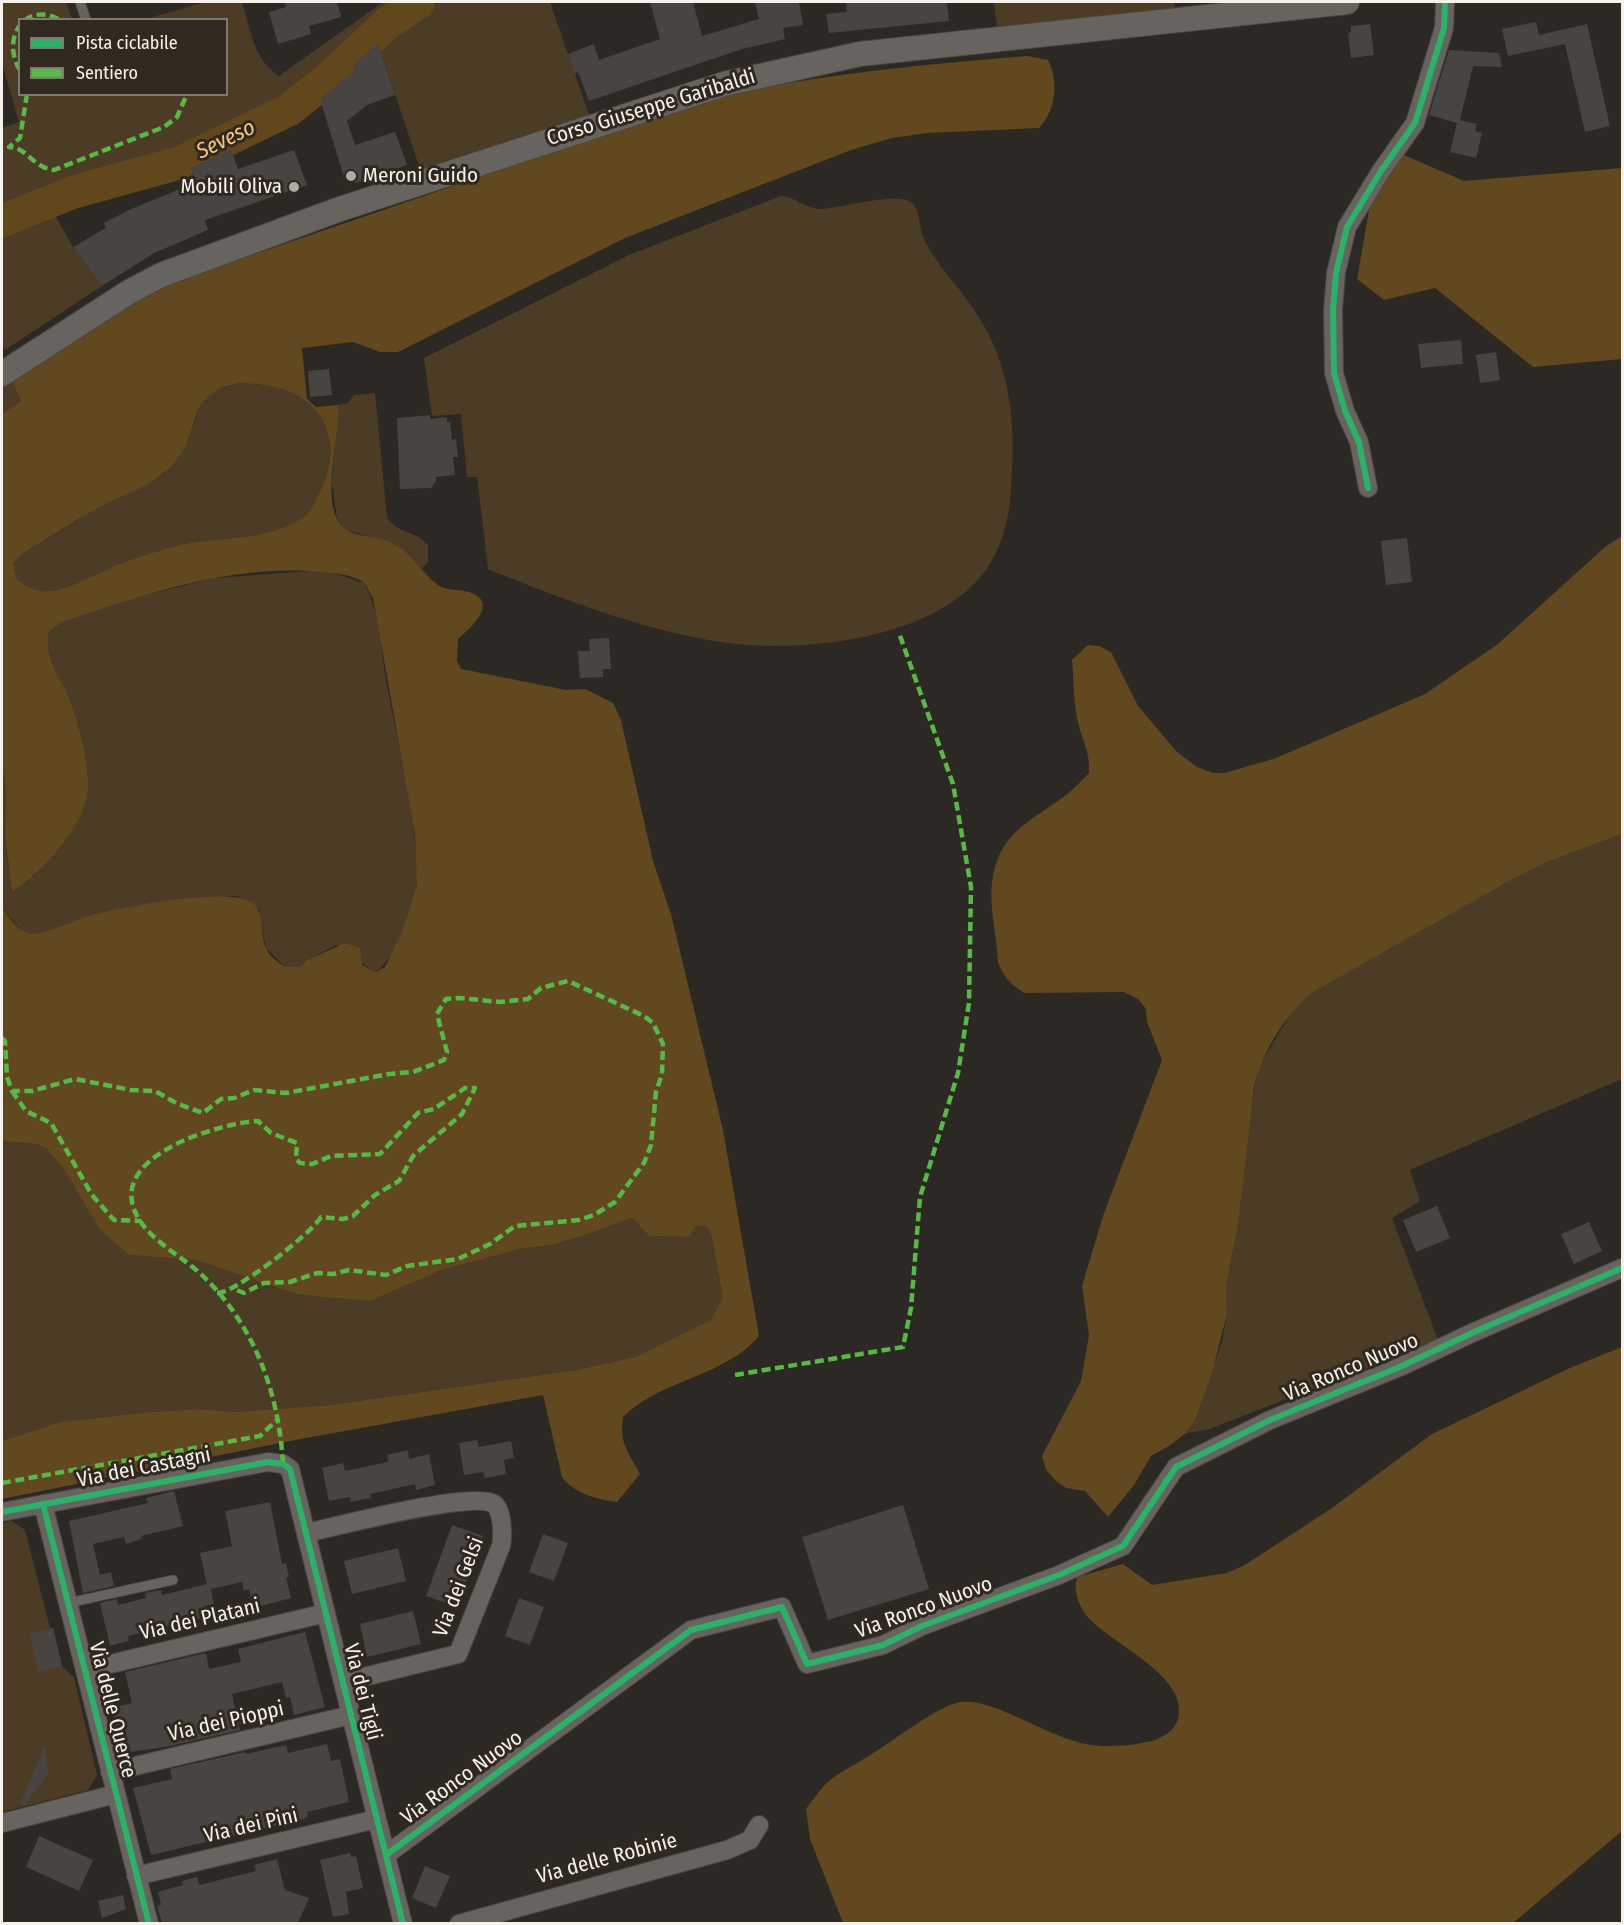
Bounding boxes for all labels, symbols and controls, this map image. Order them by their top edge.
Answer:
legend [18,18,228,96]
text: Pista ciclabile [76,32,178,54]
text: Sentiero [76,62,138,84]
street label: Corso Giuseppe Garibaldi [544,64,758,152]
water label: Seveso [192,115,260,165]
place label: Meroni Guido [363,163,478,189]
marker: Meroni Guido [344,169,358,183]
place label: Mobili Oliva [180,174,282,200]
marker: Mobili Oliva [287,180,301,194]
street label: Via Ronco Nuovo [1280,1328,1422,1408]
street label: Via dei Castagni [75,1443,213,1493]
street label: Via dei Gelsi [428,1533,490,1641]
street label: Via Ronco Nuovo [852,1572,996,1644]
street label: Via dei Platani [137,1594,263,1646]
street label: Via delle Querce [83,1639,141,1781]
street label: Via dei Tigli [338,1641,386,1743]
street label: Via dei Pioppi [166,1696,286,1748]
street label: Via Ronco Nuovo [396,1725,528,1831]
street label: Via dei Pini [202,1803,300,1849]
street label: Via delle Robinie [534,1828,680,1890]

